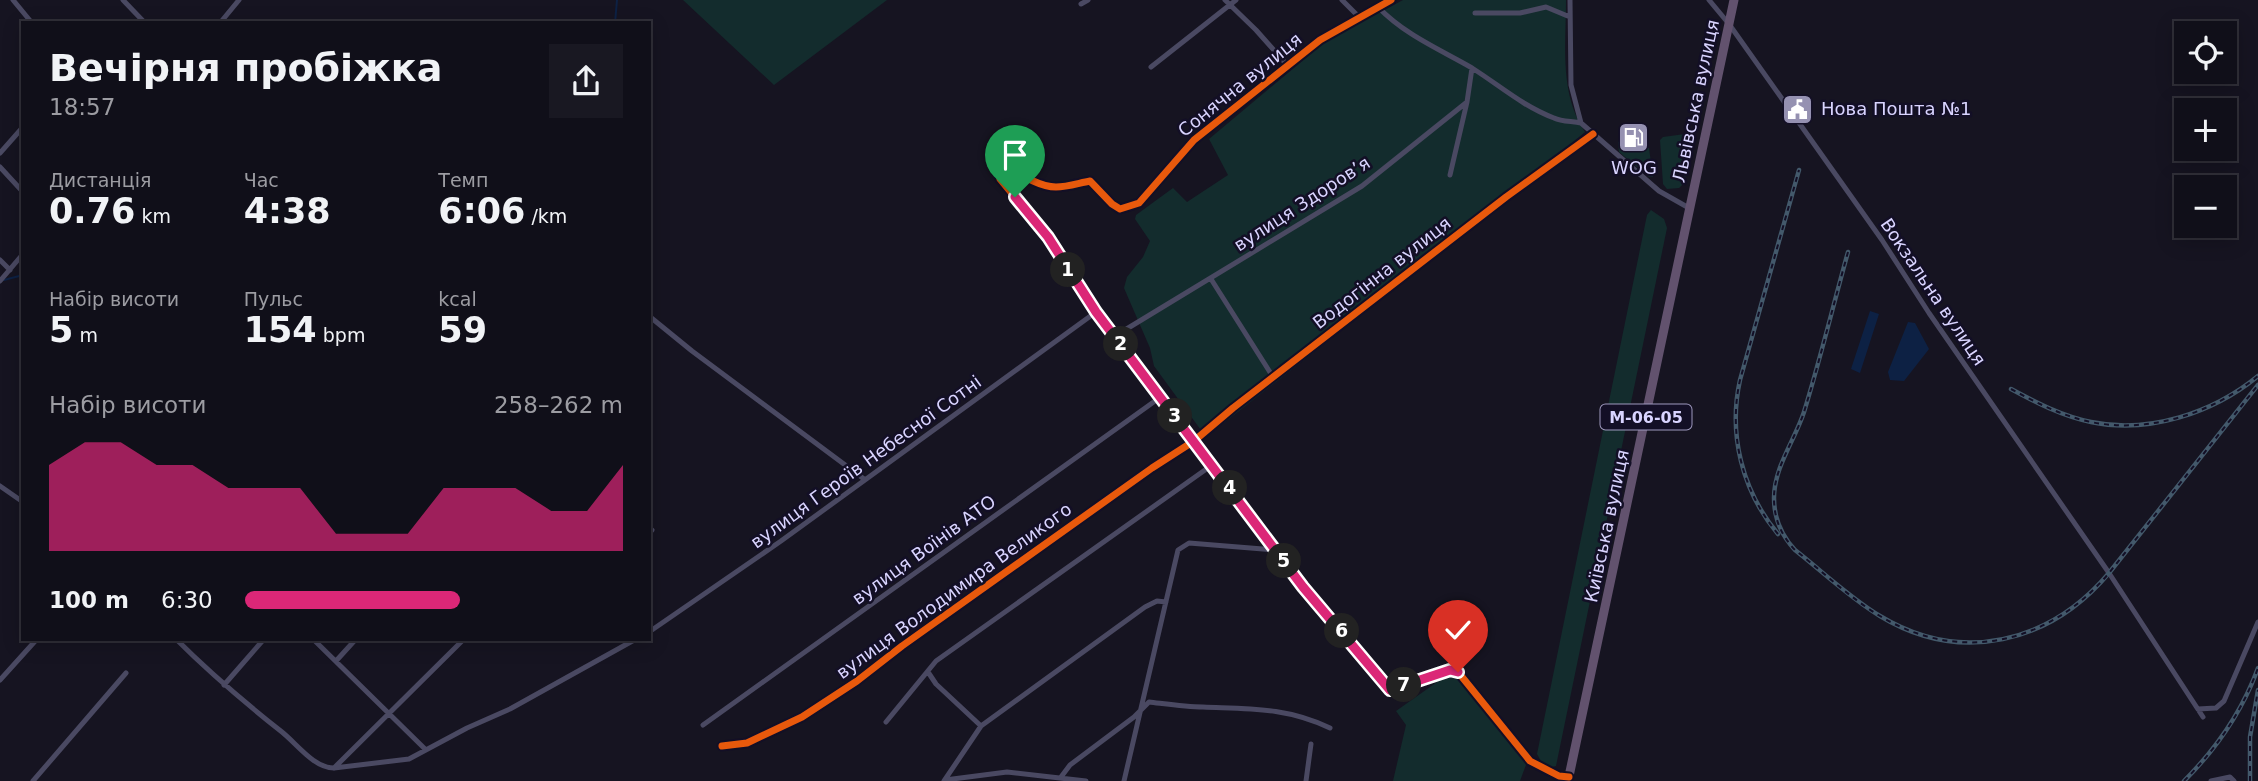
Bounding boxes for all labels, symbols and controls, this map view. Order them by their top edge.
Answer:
street label: Львівська вулиця [1668,18,1723,184]
map controls [2174,21,2237,238]
button: locate [2174,21,2237,84]
street label: Сонячна вулиця [1174,28,1306,141]
button: share [549,44,623,118]
text: Вечірня пробіжка [49,46,442,90]
public building icon: Нова Пошта №1 [1781,92,1815,126]
text: 18:57 [49,94,115,120]
place label: Нова Пошта №1 [1821,98,1971,119]
button: + [2174,98,2237,161]
fuel station icon: WOG [1617,121,1651,155]
pin [985,125,1045,197]
icon: arrive [996,136,1034,174]
street label: вулиця Здоровʼя [1230,152,1374,255]
place label: WOG [1611,157,1657,178]
text: Дистанція [49,169,151,191]
text: Час [244,169,279,191]
text: Темп [438,169,488,191]
button: − [2174,175,2237,238]
text: 0.76 [49,191,135,231]
text: 4:38 [244,191,331,231]
text: 6:06 [438,191,525,231]
text: km [135,205,171,227]
text: /km [525,205,567,227]
street label: Водогінна вулиця [1309,212,1455,333]
street label: Вокзальна вулиця [1876,214,1990,369]
pin: 1 [1050,252,1086,288]
text: 1 [1061,258,1074,280]
text: Набір висоти [49,288,179,310]
text: Пульс [244,288,303,310]
text: kcal [438,288,477,310]
text: 5 [49,310,73,350]
text: 154 [244,310,317,350]
text: 59 [438,310,487,350]
text: m [73,324,98,346]
text: bpm [317,324,365,346]
pin: 2 [1104,326,1138,362]
text: 2 [1114,332,1127,354]
street label: вулиця Героїв Небесної Сотні [746,371,985,552]
text: Набір висоти [49,392,206,418]
text: 258–262 m [494,392,623,418]
pin: 3 [1158,398,1192,434]
text: 3 [1168,404,1181,426]
road number: М-06-05 [1600,404,1692,430]
street label: Київська вулиця [1580,448,1633,604]
pin: 4 [1212,470,1248,505]
text: 4 [1223,476,1236,498]
street label: вулиця Воїнів АТО [848,490,1000,609]
street label: вулиця Володимира Великого [832,498,1075,683]
pin: 5 [1266,544,1302,578]
text: 5 [1277,549,1290,571]
text: 100 m [49,587,129,613]
text: 6:30 [161,587,213,613]
pin [1428,600,1488,672]
icon: check [1439,611,1477,649]
pin: 6 [1324,614,1360,648]
text: 6 [1335,619,1348,641]
pin: 7 [1386,668,1422,702]
text: 7 [1397,673,1410,695]

